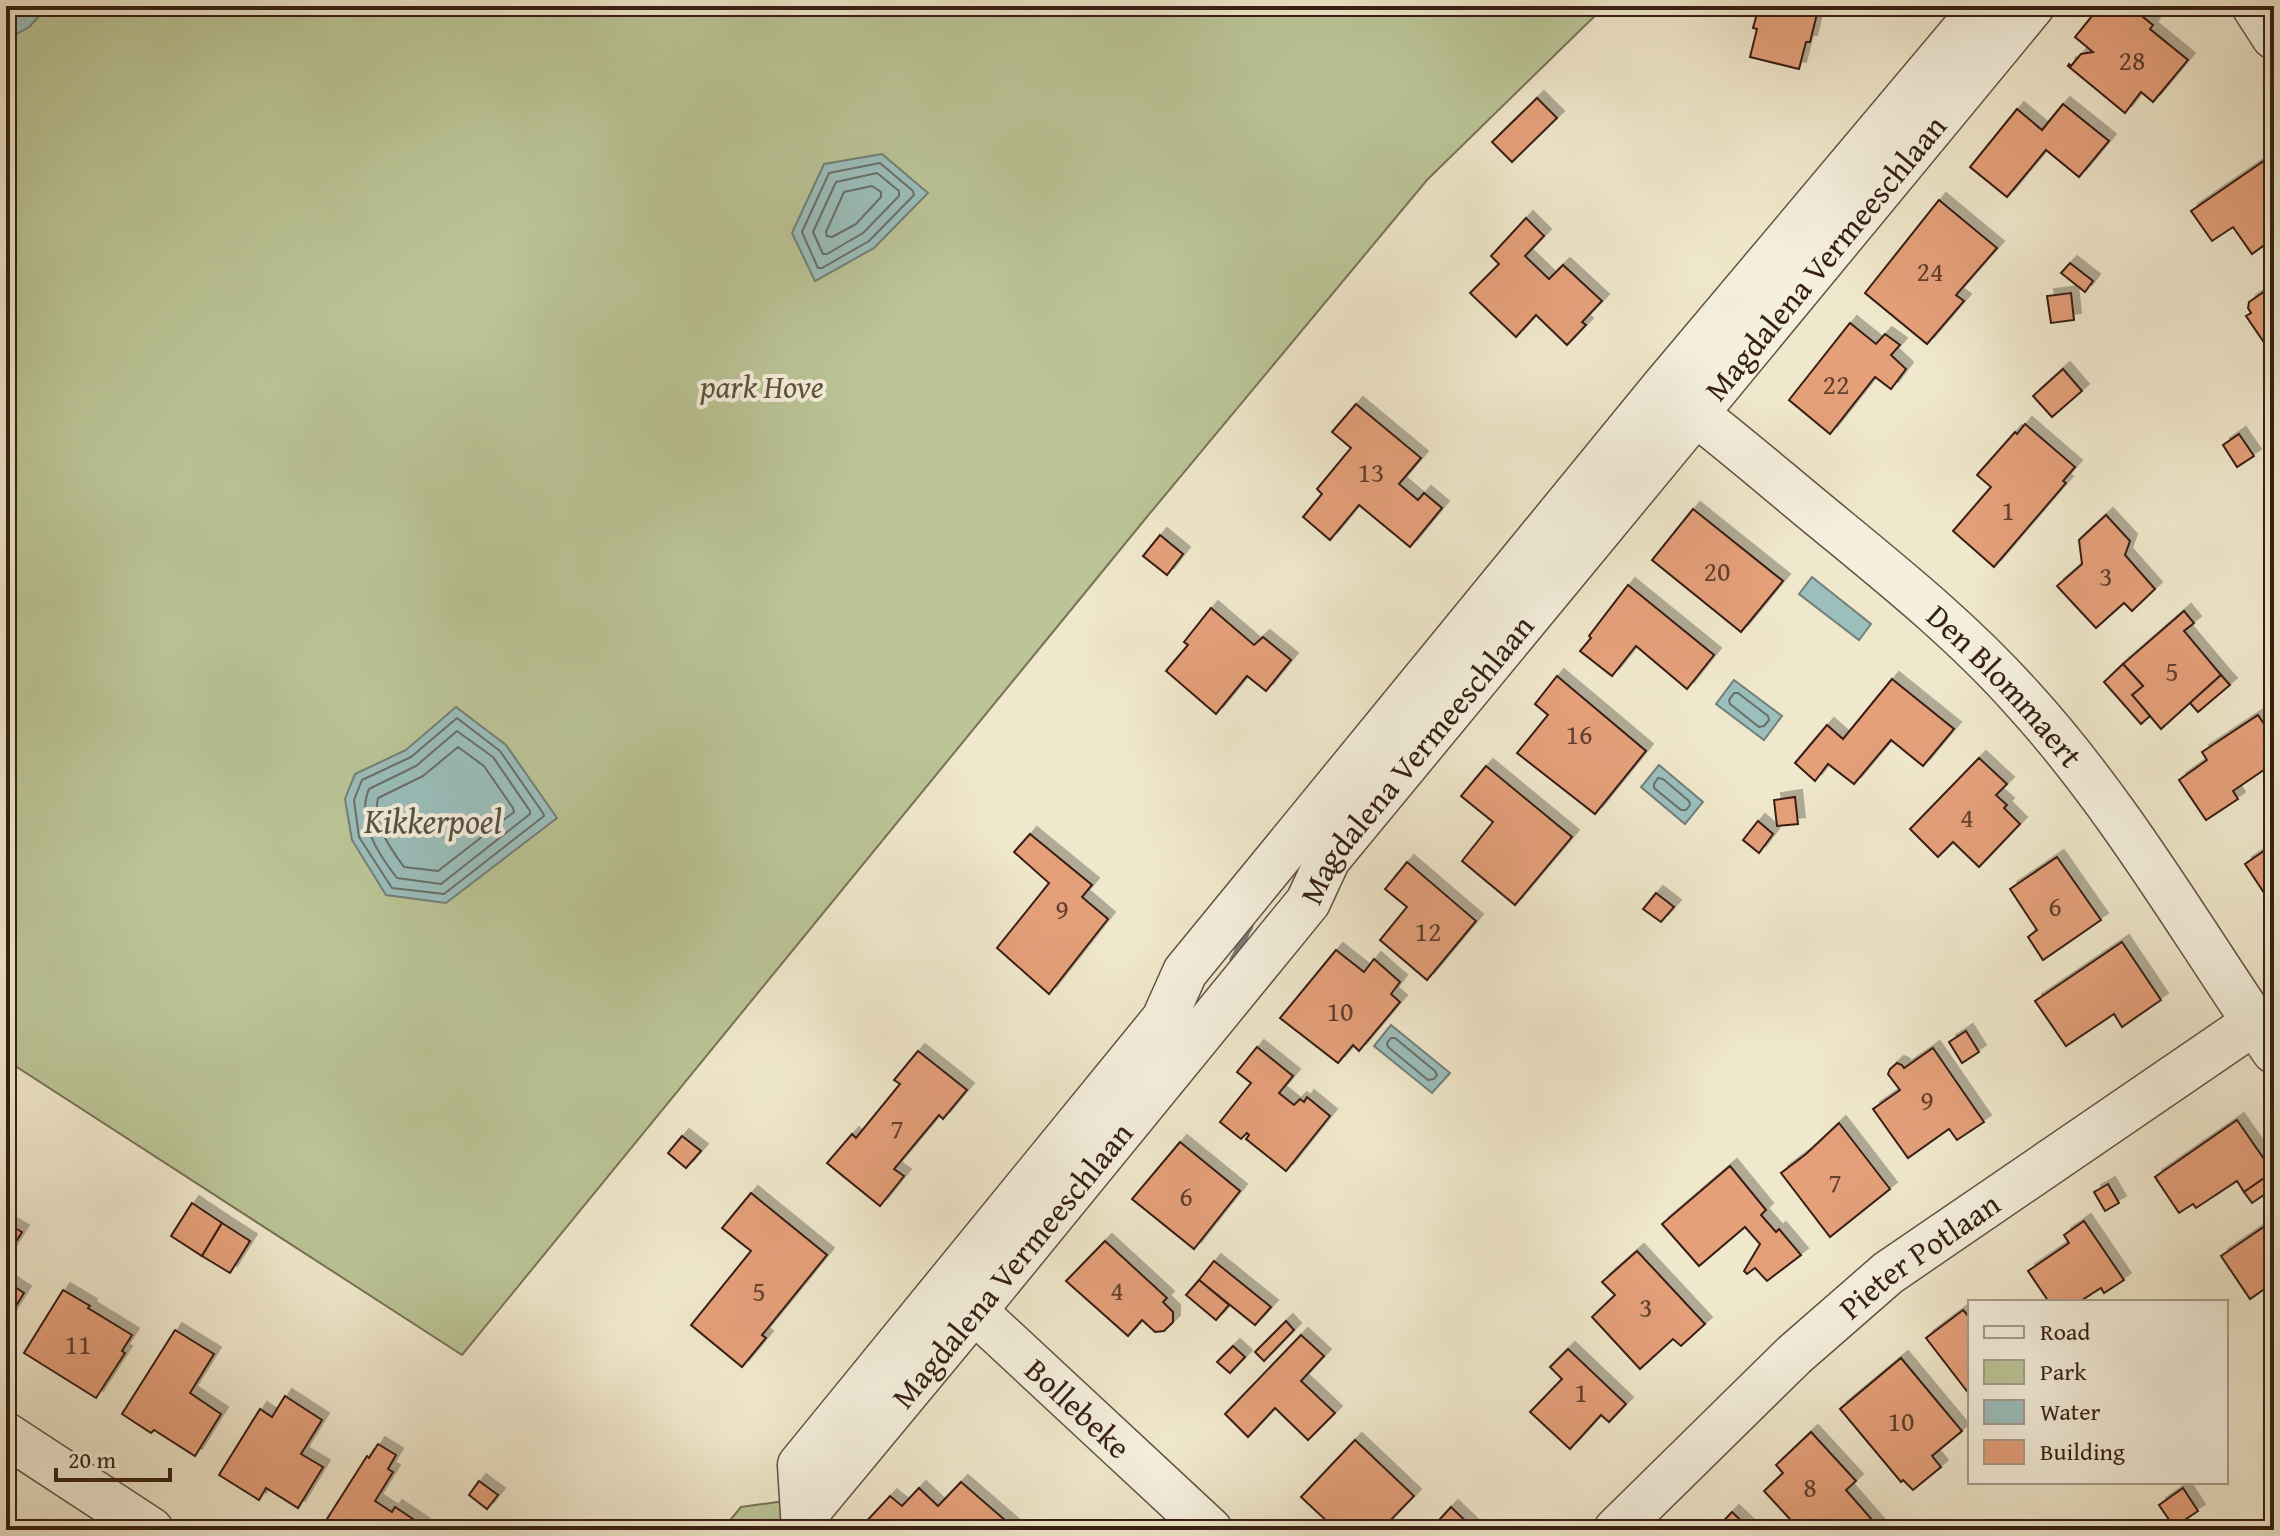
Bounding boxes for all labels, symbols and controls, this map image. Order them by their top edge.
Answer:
house number: 28 [2119,39,2145,80]
street label: Magdalena Vermeeschlaan [1692,104,1957,411]
house number: 24 [1917,250,1943,291]
park label: park Hove [699,363,824,410]
house number: 22 [1823,363,1849,404]
house number: 13 [1358,451,1384,492]
house number: 1 [2001,489,2015,530]
house number: 20 [1704,550,1730,591]
house number: 3 [2099,555,2113,596]
street label: Den Blommaert [1917,593,2095,777]
street label: Magdalena Vermeeschlaan [1287,604,1544,912]
house number: 5 [2165,650,2179,691]
house number: 16 [1566,713,1592,754]
water label: Kikkerpoel [363,796,502,845]
house number: 4 [1960,796,1974,837]
house number: 6 [2048,885,2062,926]
house number: 9 [1055,888,1069,929]
house number: 12 [1415,910,1441,951]
house number: 10 [1327,990,1353,1031]
house number: 9 [1920,1079,1934,1120]
house number: 7 [890,1107,904,1148]
street label: Magdalena Vermeeschlaan [880,1111,1143,1418]
house number: 7 [1828,1161,1842,1202]
house number: 6 [1179,1175,1193,1216]
street label: Pieter Potlaan [1828,1180,2009,1330]
house number: 4 [1110,1269,1124,1310]
house number: 5 [752,1270,766,1311]
house number: 3 [1639,1286,1653,1327]
legend [1968,1300,2228,1484]
text: Road [2040,1314,2090,1349]
house number: 11 [65,1323,91,1364]
street label: Bollebeke [1015,1346,1142,1469]
text: Park [2040,1354,2087,1389]
house number: 1 [1574,1371,1588,1412]
text: Water [2040,1394,2101,1429]
house number: 10 [1888,1400,1914,1441]
scale bar [56,1432,170,1482]
text: Building [2040,1434,2125,1469]
text: 20 m [68,1442,116,1477]
house number: 8 [1803,1466,1817,1507]

